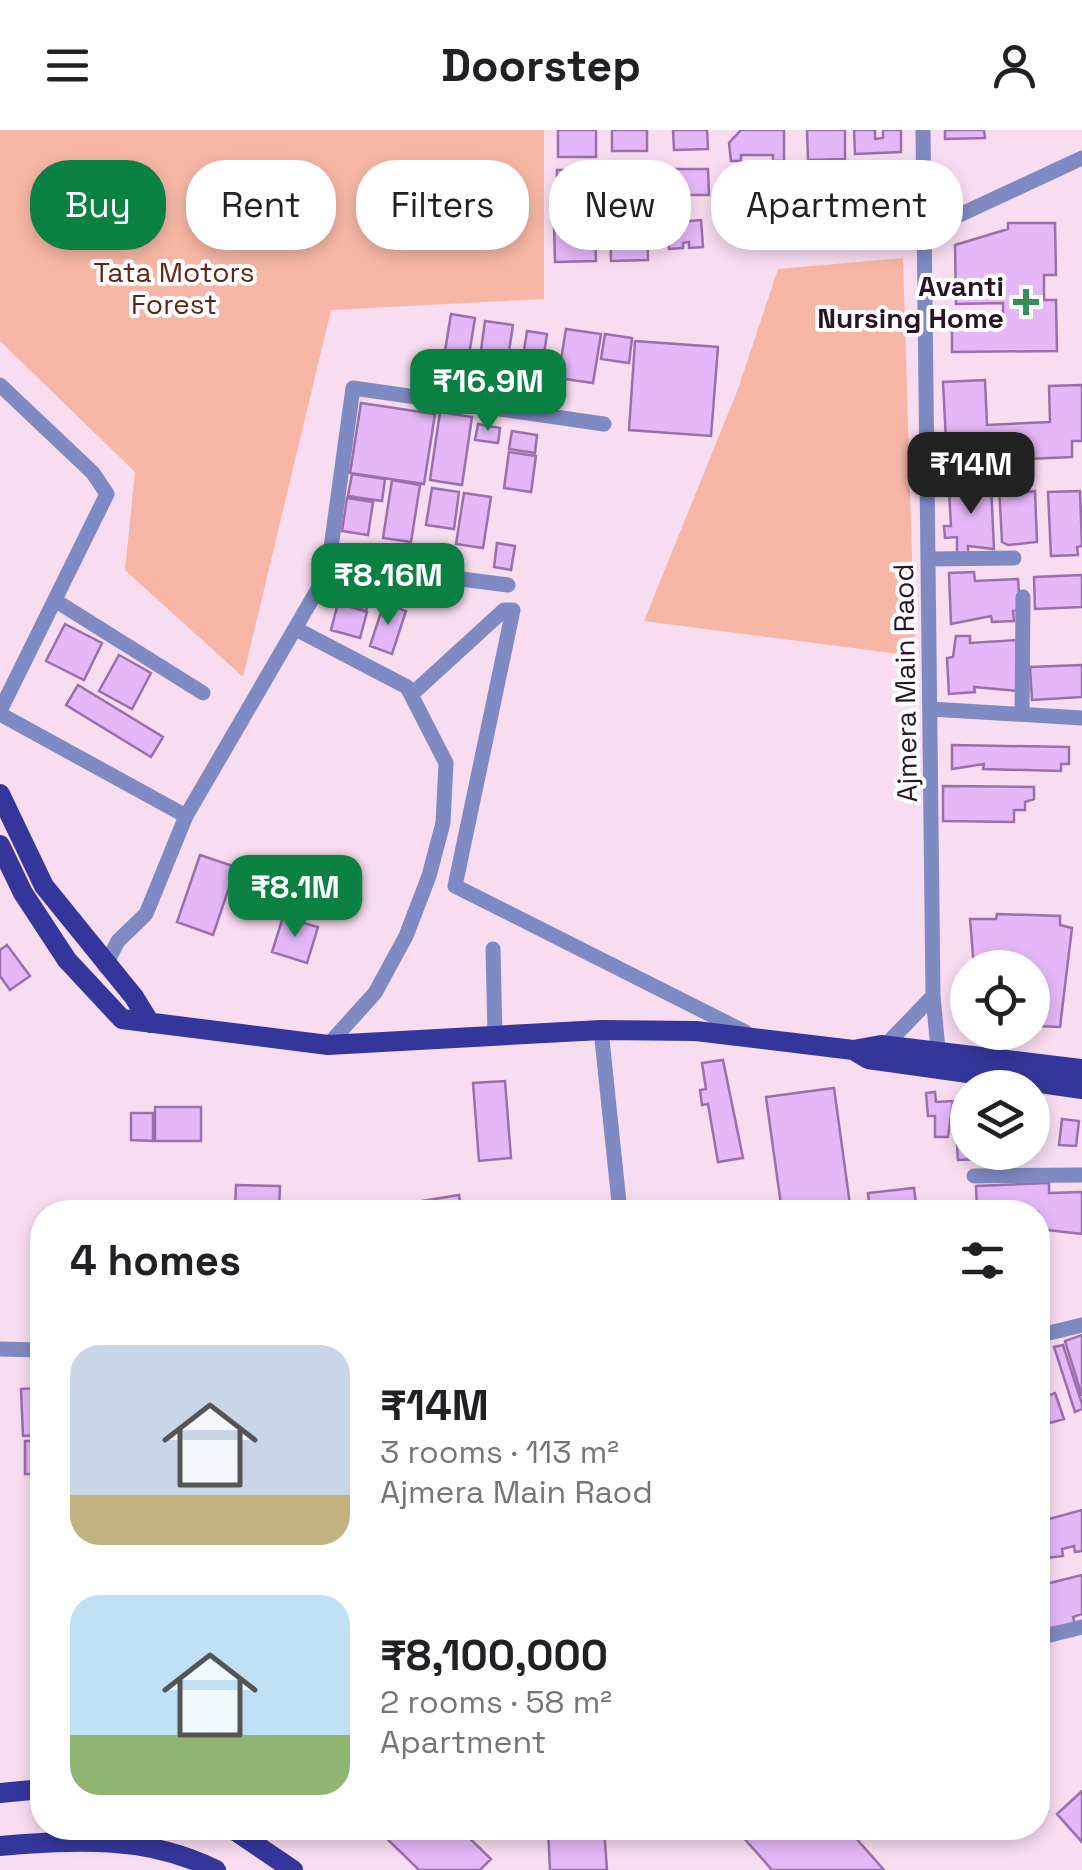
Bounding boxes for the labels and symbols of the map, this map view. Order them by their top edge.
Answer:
park label: Tata Motors Forest [93,254,255,322]
place label: Avanti Nursing Home [817,268,1004,336]
marker: Avanti Nursing Home [1013,289,1039,315]
pin: ₹16.9M [407,349,569,434]
pin: ₹14M [912,432,1030,517]
pin: ₹8.16M [307,543,469,628]
street label: Ajmera Main Raod [885,563,925,803]
pin: ₹8.1M [225,855,365,940]

